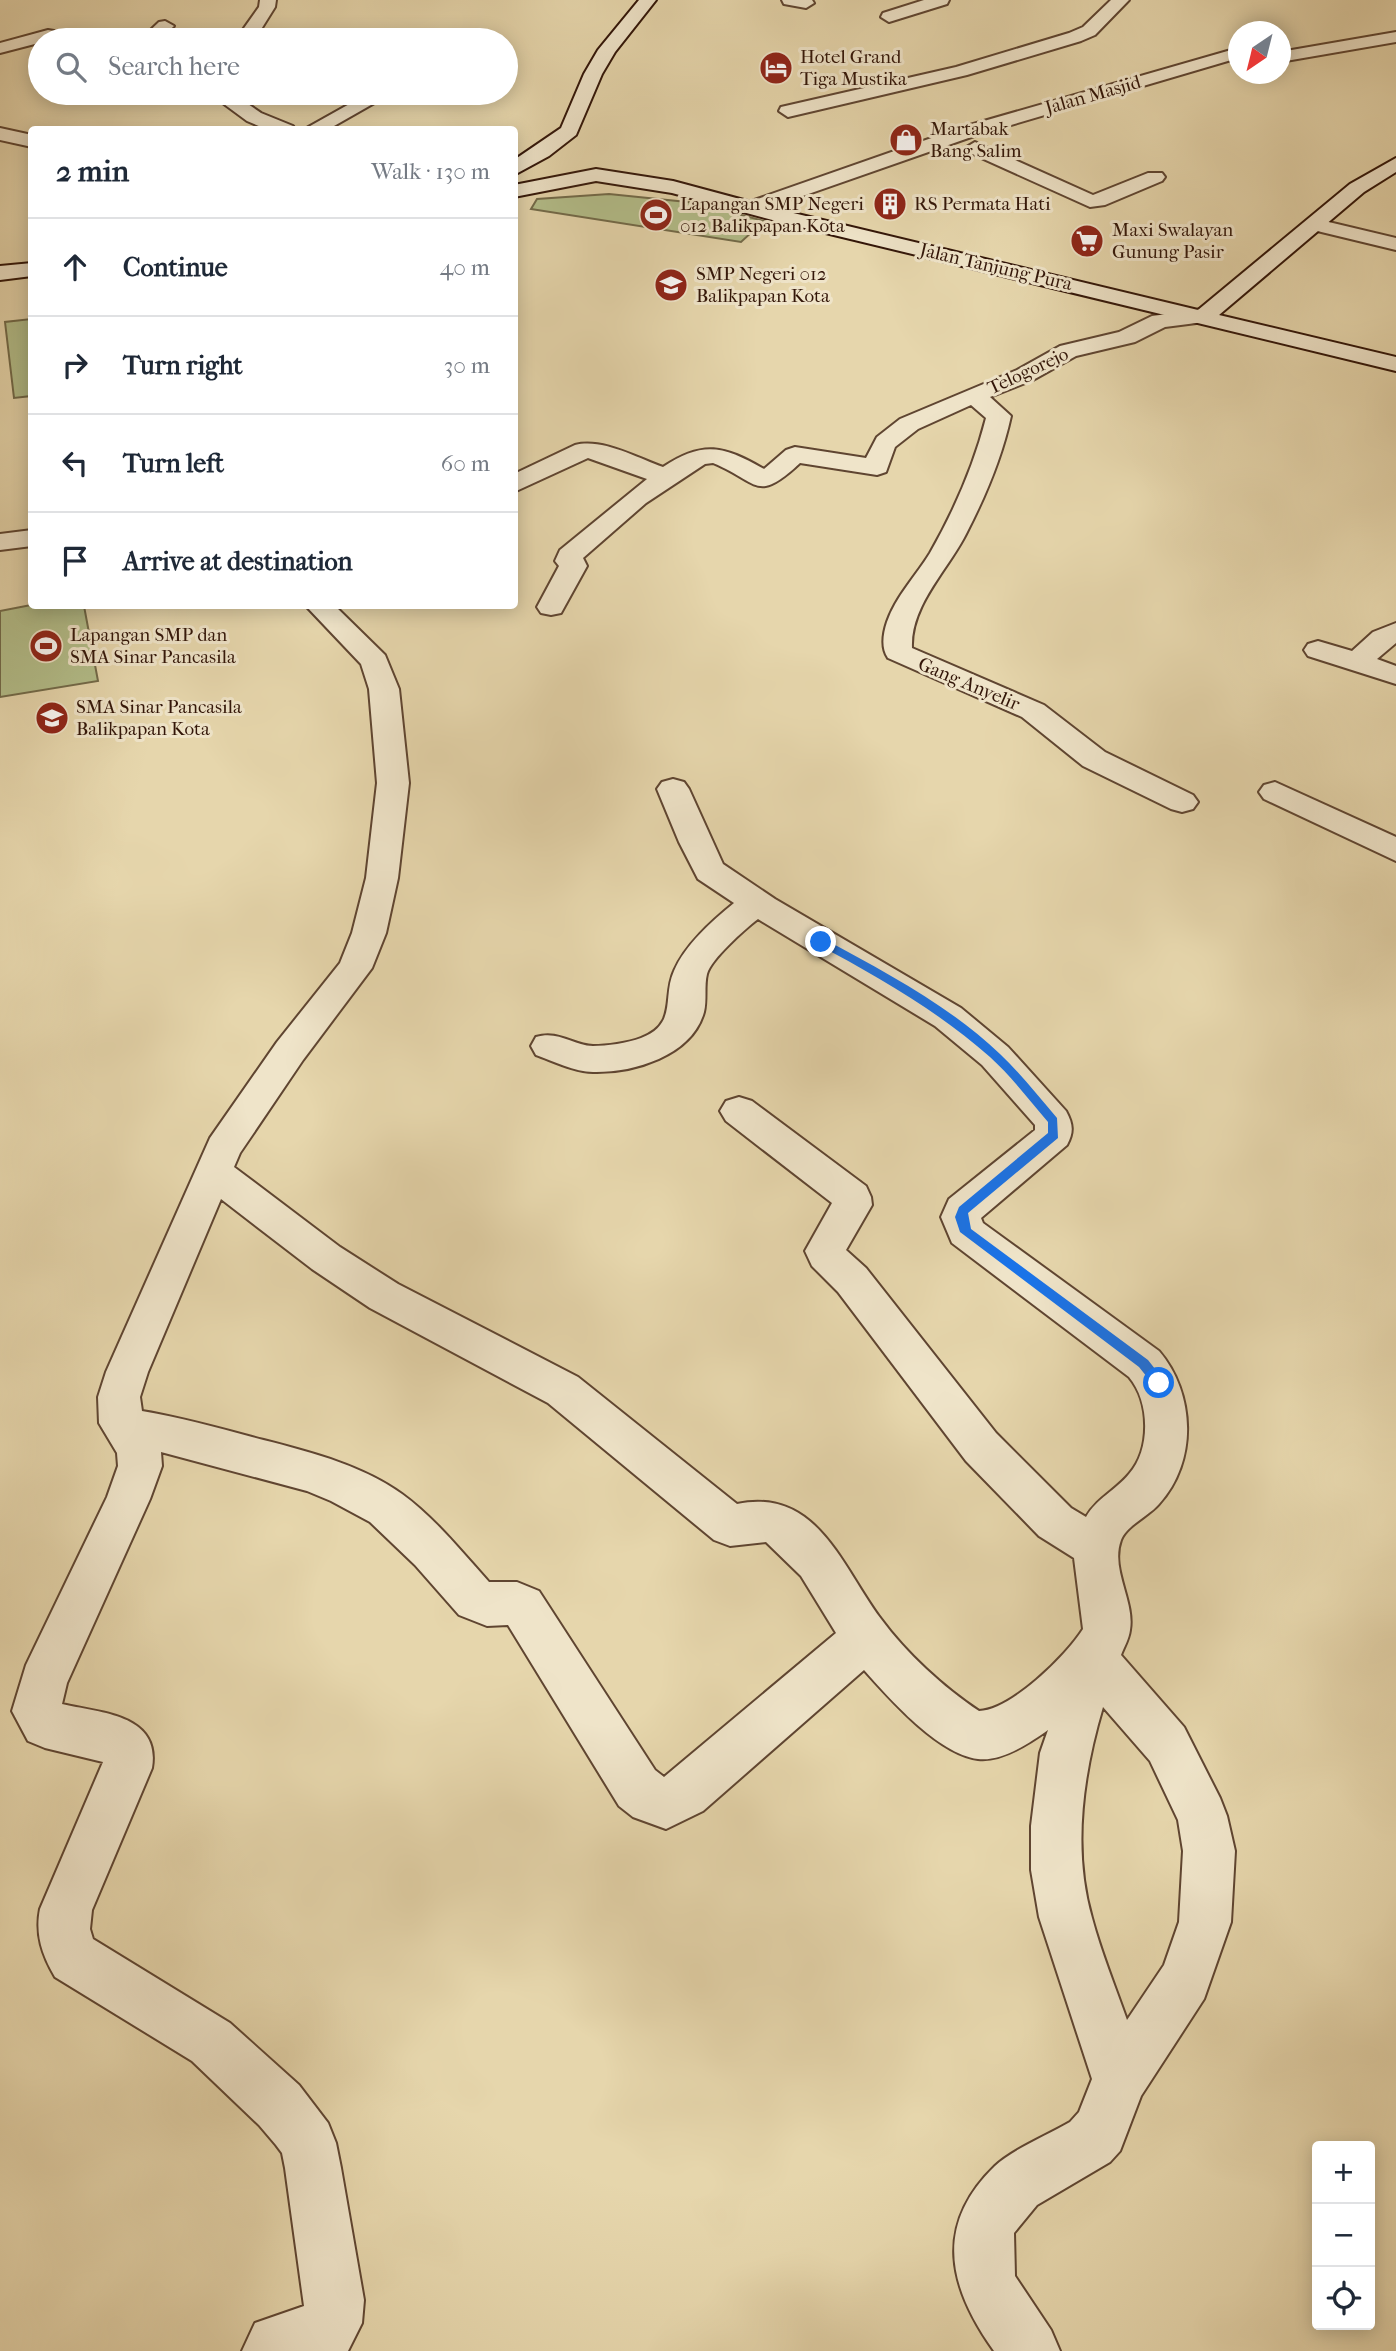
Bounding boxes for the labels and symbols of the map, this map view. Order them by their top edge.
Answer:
north arrow [1228,21,1291,84]
place label: Hotel Grand Tiga Mustika [800,46,907,90]
hotel icon: Hotel Grand Tiga Mustika [757,49,795,87]
street label: Jalan Masjid [1041,71,1144,120]
place label: Martabak Bang Salim [930,118,1022,162]
shop icon: Martabak Bang Salim [887,121,925,159]
building icon: RS Permata Hati [871,185,909,223]
place label: Lapangan SMP Negeri 012 Balikpapan Kota [680,193,864,237]
place label: RS Permata Hati [914,193,1051,215]
sports icon: Lapangan SMP Negeri 012 Balikpapan Kota [637,196,675,234]
place label: Maxi Swalayan Gunung Pasir [1112,219,1233,263]
supermarket icon: Maxi Swalayan Gunung Pasir [1068,222,1106,260]
street label: Jalan Tanjung Pura [916,238,1074,295]
place label: SMP Negeri 012 Balikpapan Kota [696,263,830,307]
school or university icon: SMP Negeri 012 Balikpapan Kota [652,266,690,304]
street label: Telogorejo [984,343,1072,399]
place label: Lapangan SMP dan SMA Sinar Pancasila [70,624,236,668]
sports icon: Lapangan SMP dan SMA Sinar Pancasila [27,627,65,665]
street label: Gang Anyelir [915,653,1024,716]
place label: SMA Sinar Pancasila Balikpapan Kota [76,696,242,740]
school or university icon: SMA Sinar Pancasila Balikpapan Kota [33,699,71,737]
route end [805,926,836,957]
route start [1143,1367,1174,1398]

